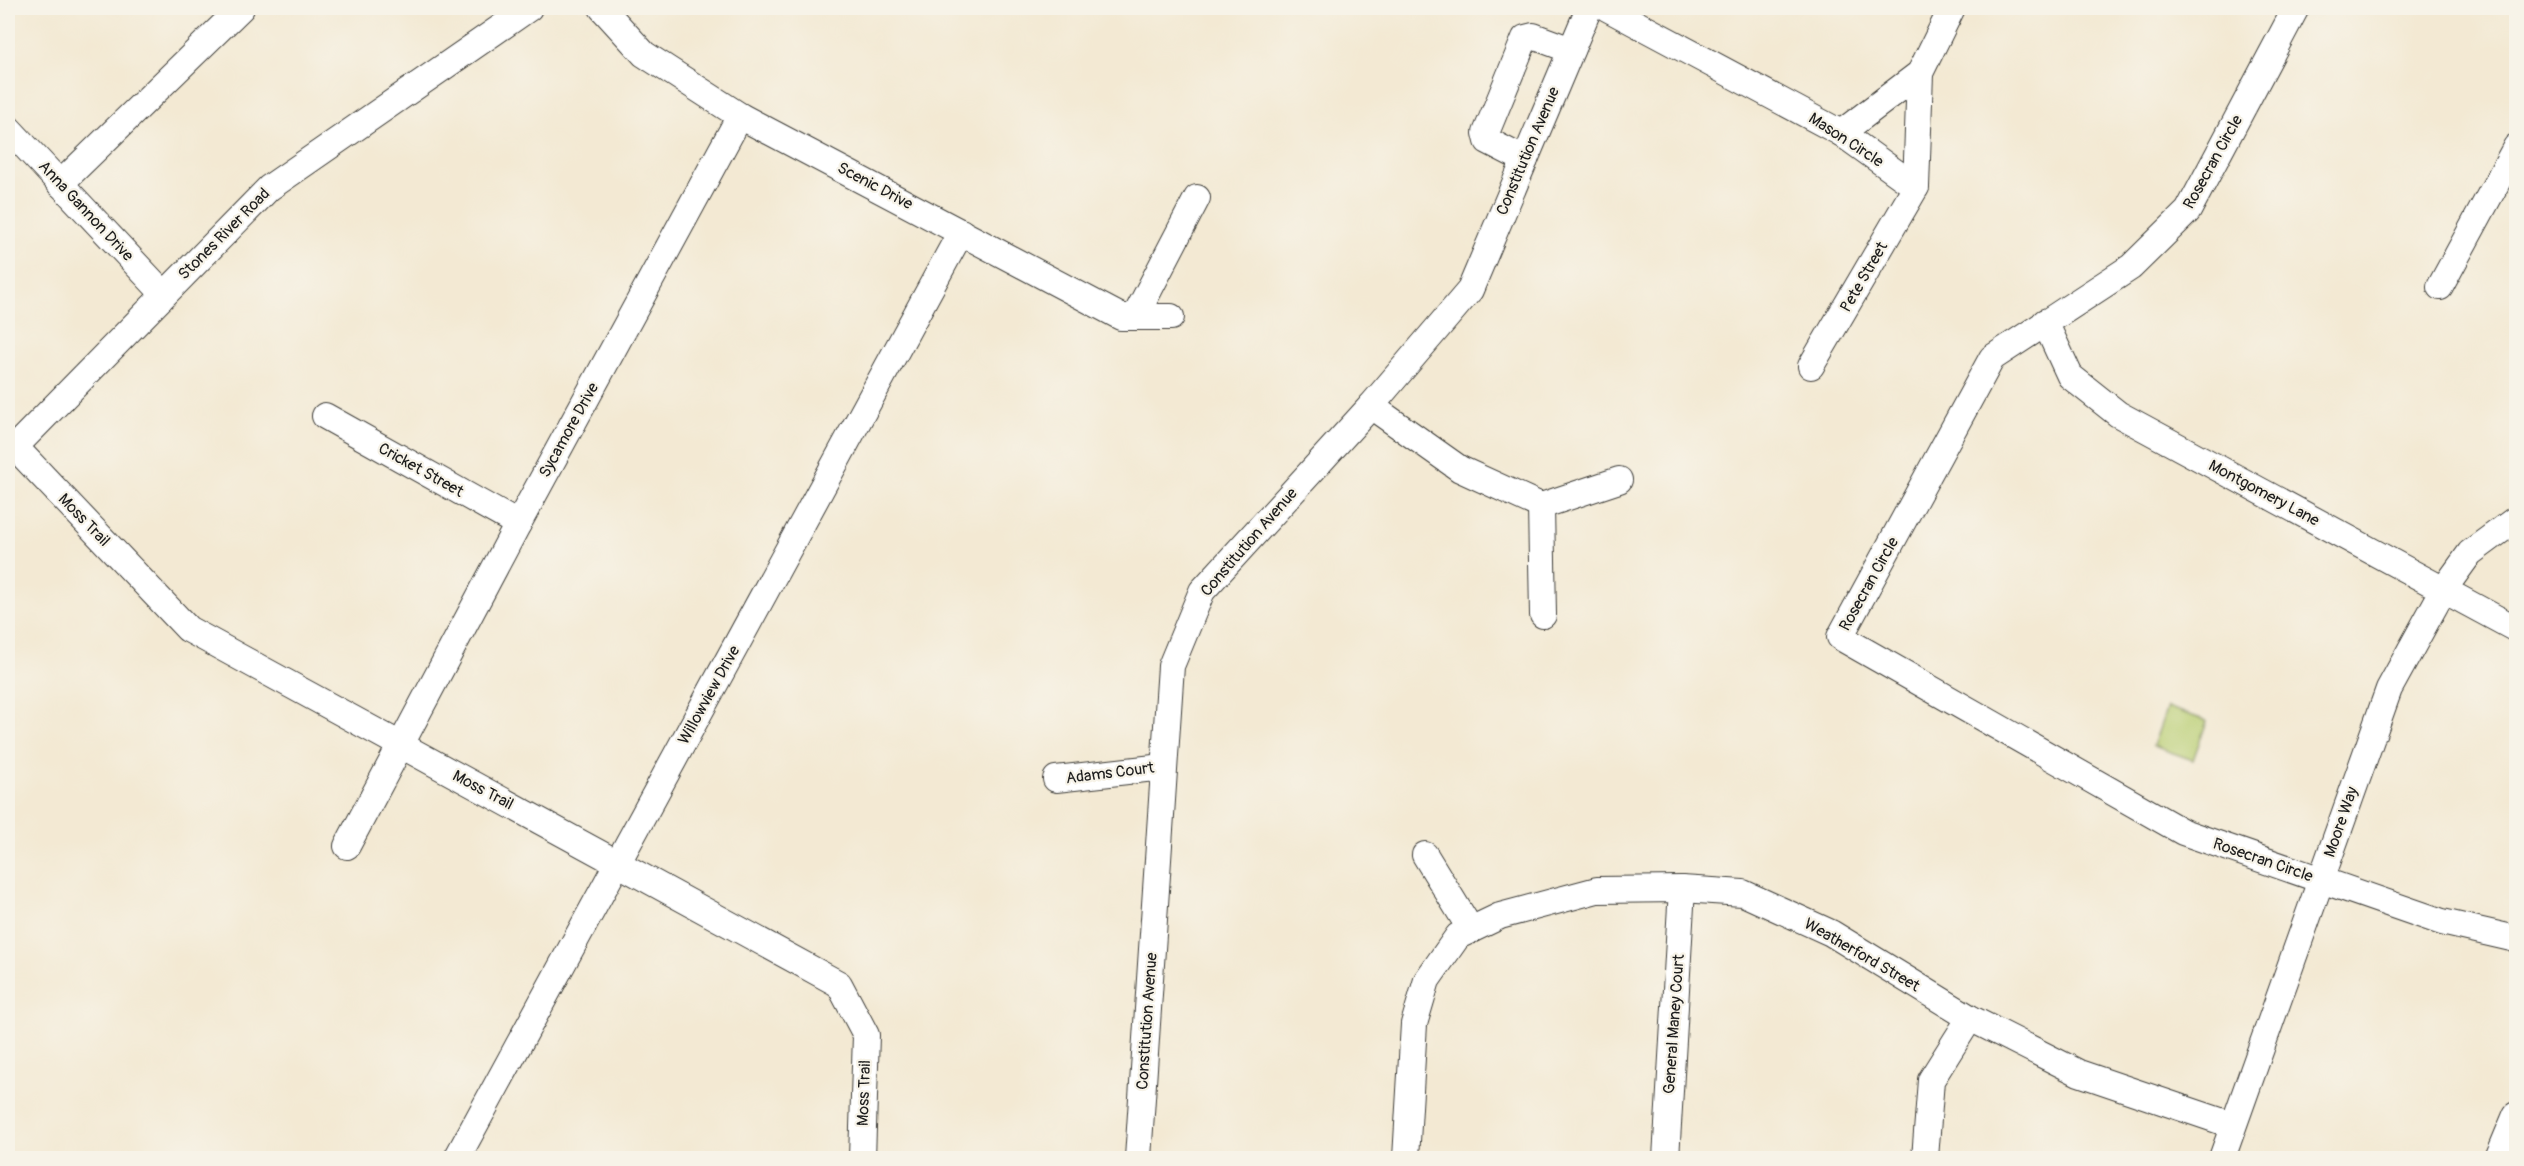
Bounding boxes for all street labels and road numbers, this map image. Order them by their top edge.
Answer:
street label: Constitution Avenue [1492,84,1564,218]
street label: Mason Circle [1805,108,1887,172]
street label: Rosecran Circle [2179,111,2247,213]
street label: Anna Gannon Drive [34,156,138,266]
street label: Scenic Drive [834,158,916,214]
street label: Stones River Road [174,184,274,284]
street label: Pete Street [1836,238,1892,316]
street label: Sycamore Drive [535,379,603,481]
street label: Cricket Street [375,438,468,502]
street label: Montgomery Lane [2205,455,2323,531]
street label: Constitution Avenue [1196,484,1302,600]
street label: Moss Trail [54,489,114,551]
street label: Rosecran Circle [1835,533,1903,635]
street label: Willowview Drive [674,642,744,748]
street label: Adams Court [1065,758,1156,788]
street label: Moss Trail [449,766,517,814]
street label: Moore Way [2320,784,2362,860]
street label: Rosecran Circle [2210,834,2316,886]
street label: Weatherford Street [1801,914,1924,997]
street label: Constitution Avenue [1132,952,1162,1090]
street label: General Maney Court [1659,953,1689,1095]
street label: Moss Trail [853,1060,875,1126]

